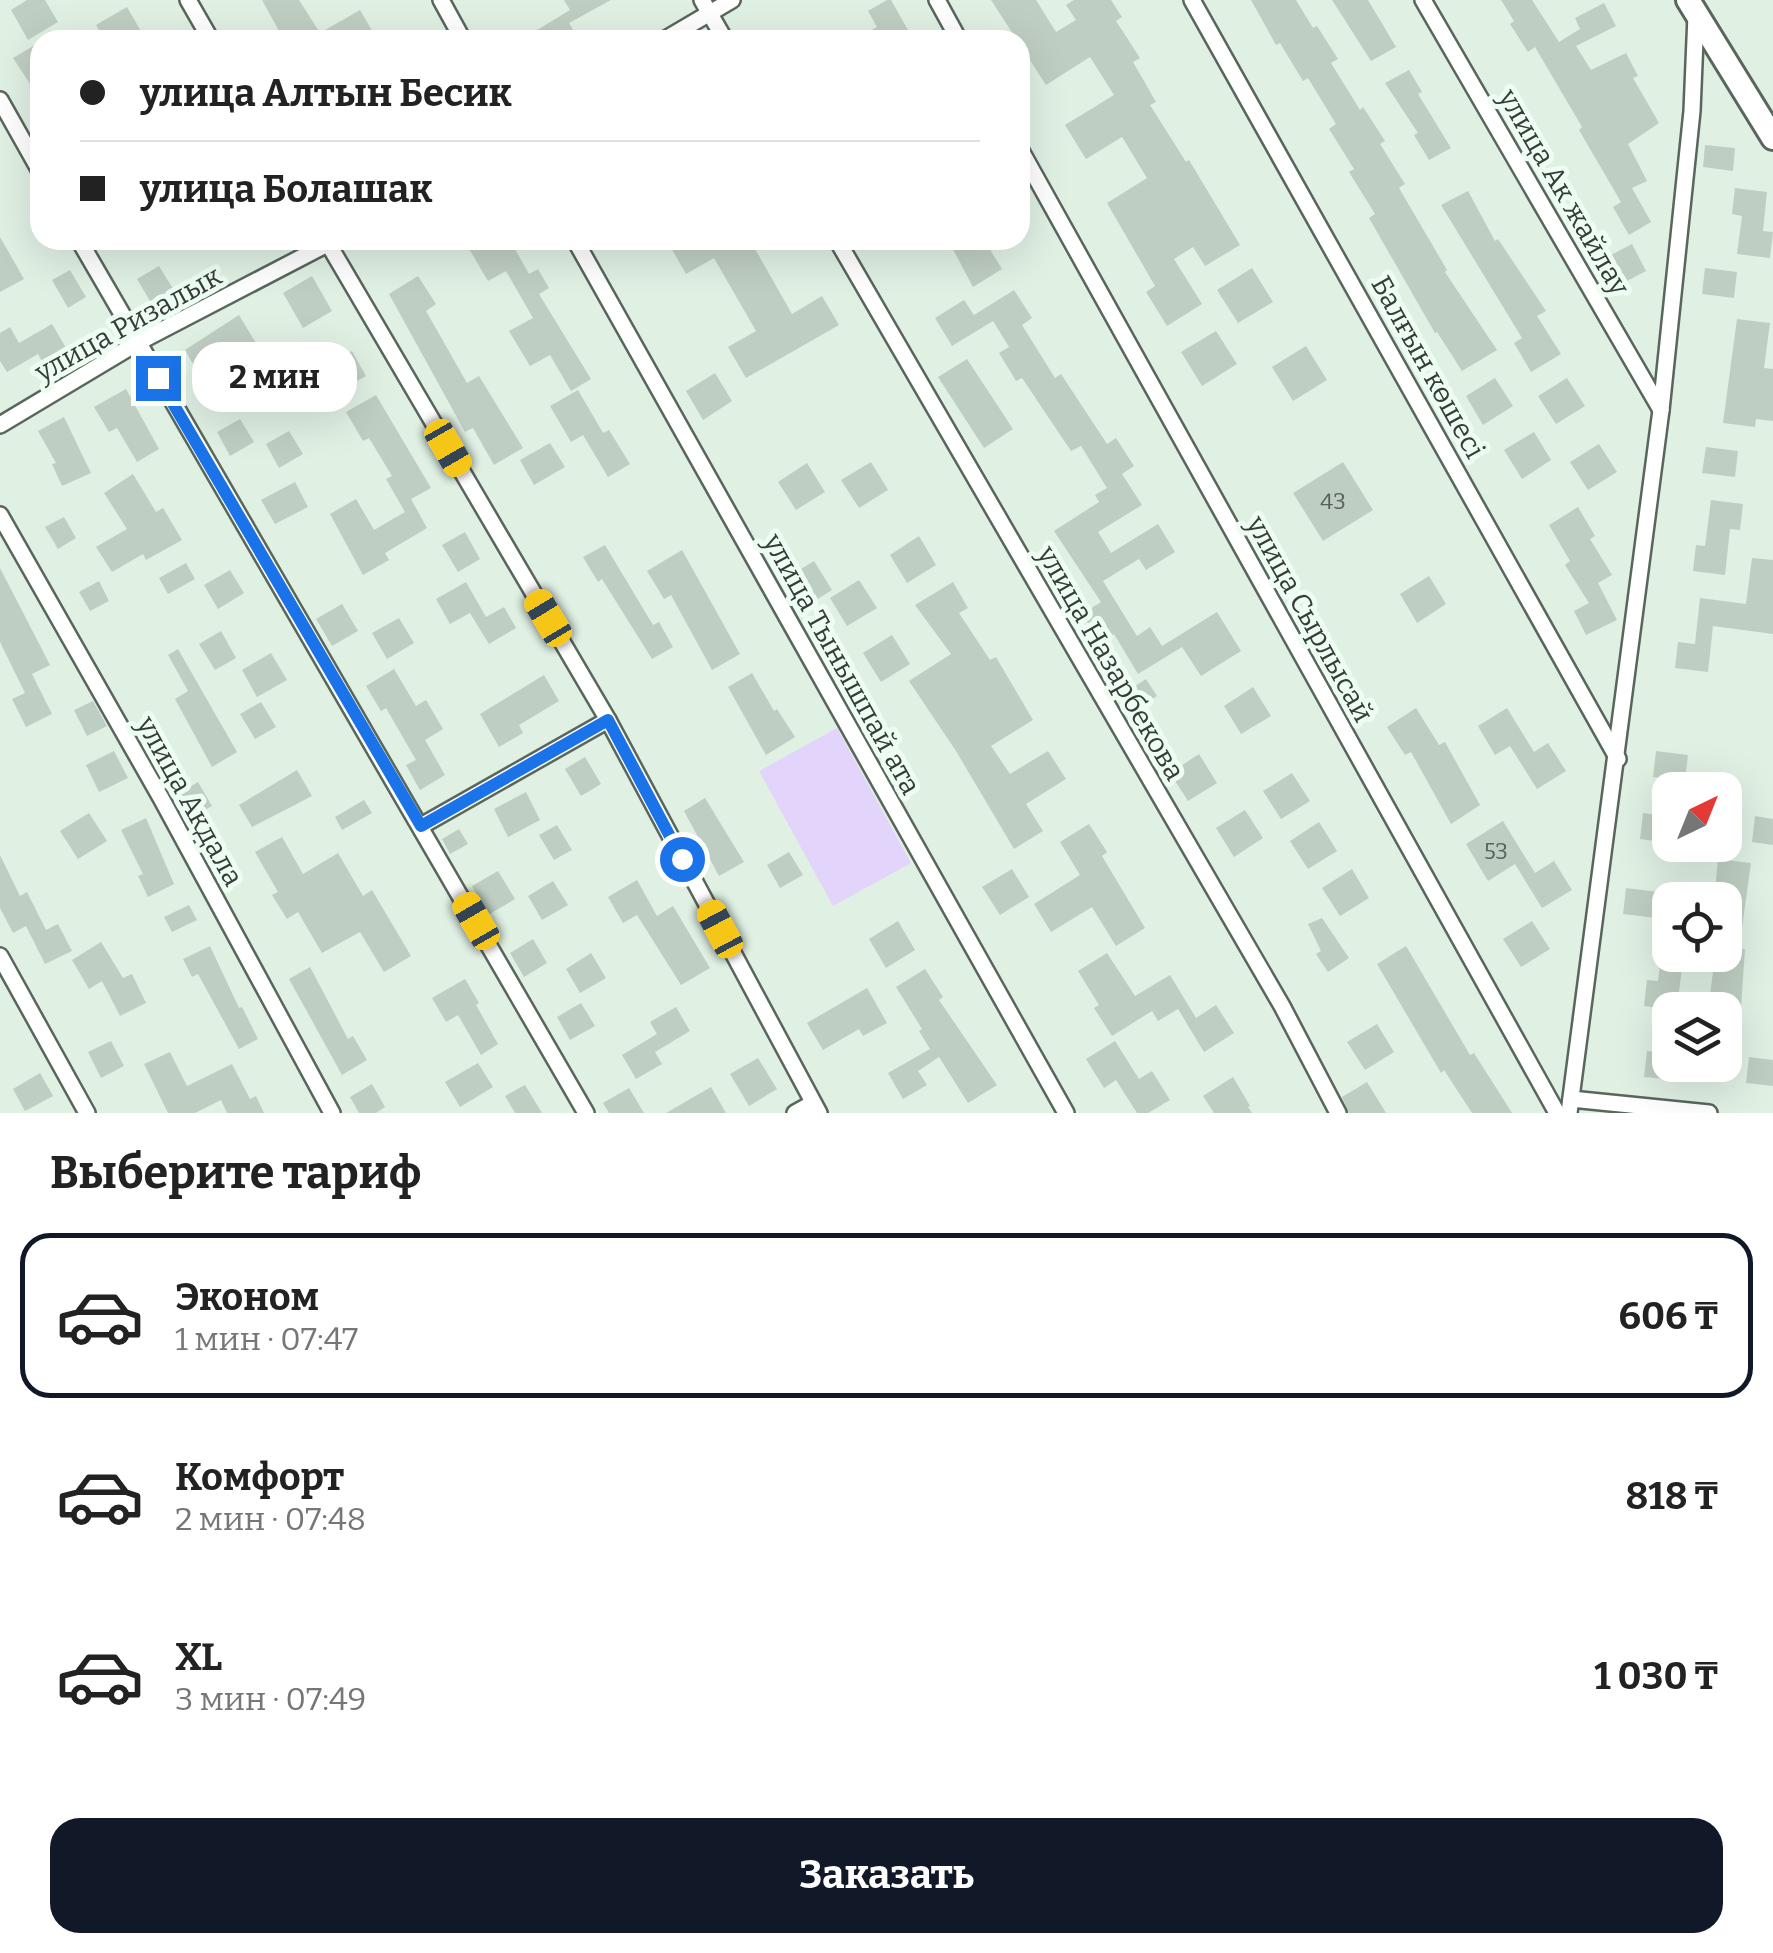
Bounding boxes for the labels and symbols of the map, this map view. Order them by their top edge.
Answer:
street label: улица Ак жайлау [1491,82,1636,301]
street label: улица Ризалык [28,259,227,389]
street label: Балғын көшесі [1364,270,1492,464]
callout: 2 мин [193,343,358,413]
route end [136,356,181,401]
car [420,415,476,481]
house number: 43 [1320,488,1346,515]
street label: улица Сырлысай [1239,509,1380,728]
street label: улица Тынышпай ата [756,527,927,800]
street label: улица Назарбекова [1030,539,1192,786]
car [520,585,576,651]
street label: улица Акдала [129,710,250,892]
north arrow [1652,772,1742,862]
route start [660,837,705,882]
house number: 53 [1484,838,1508,865]
car [448,888,504,954]
car [693,895,747,963]

